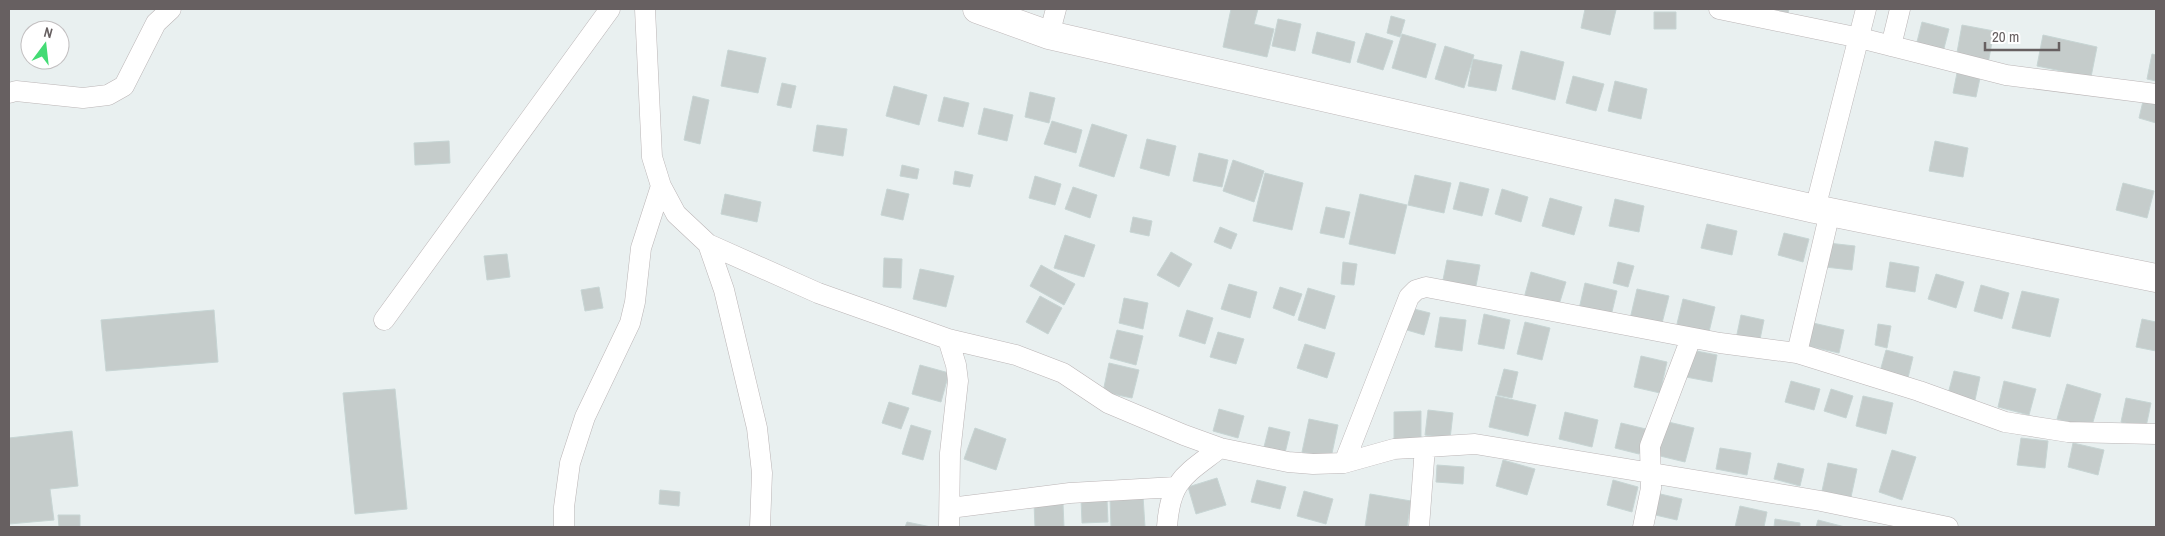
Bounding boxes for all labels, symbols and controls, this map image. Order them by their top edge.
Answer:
north arrow [20,20,70,70]
scale bar [1985,20,2059,52]
text: N [42,23,55,42]
text: 20 m [1992,26,2019,47]

